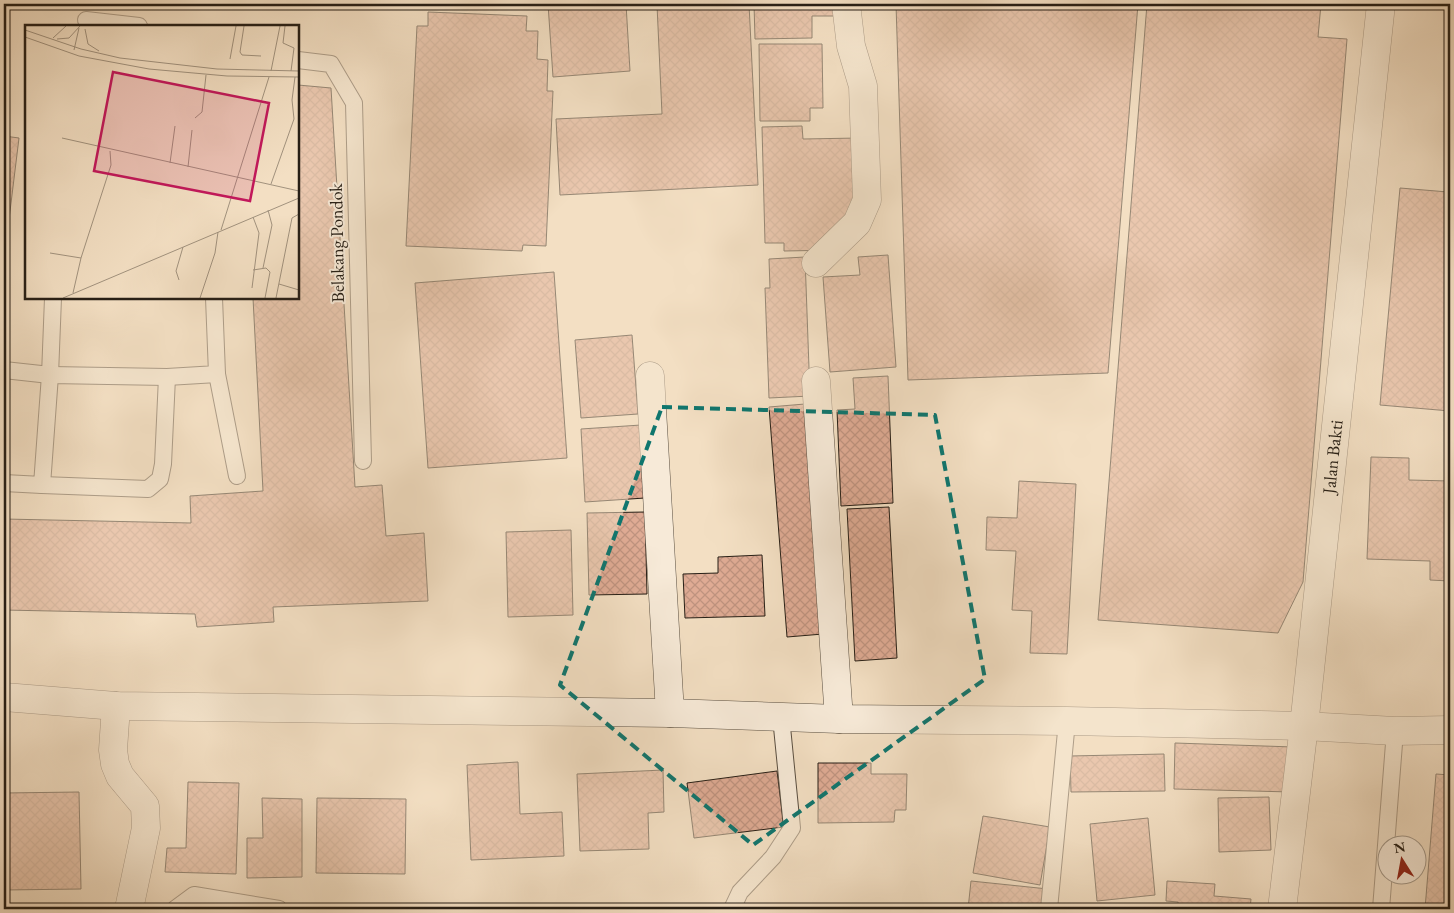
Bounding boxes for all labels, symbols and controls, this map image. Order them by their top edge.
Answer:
inset map [25,25,299,299]
street label: Belakang Pondok [324,183,349,303]
street label: Jalan Bakti [1317,418,1348,497]
north arrow [1376,836,1426,886]
text: N [1392,837,1407,857]

